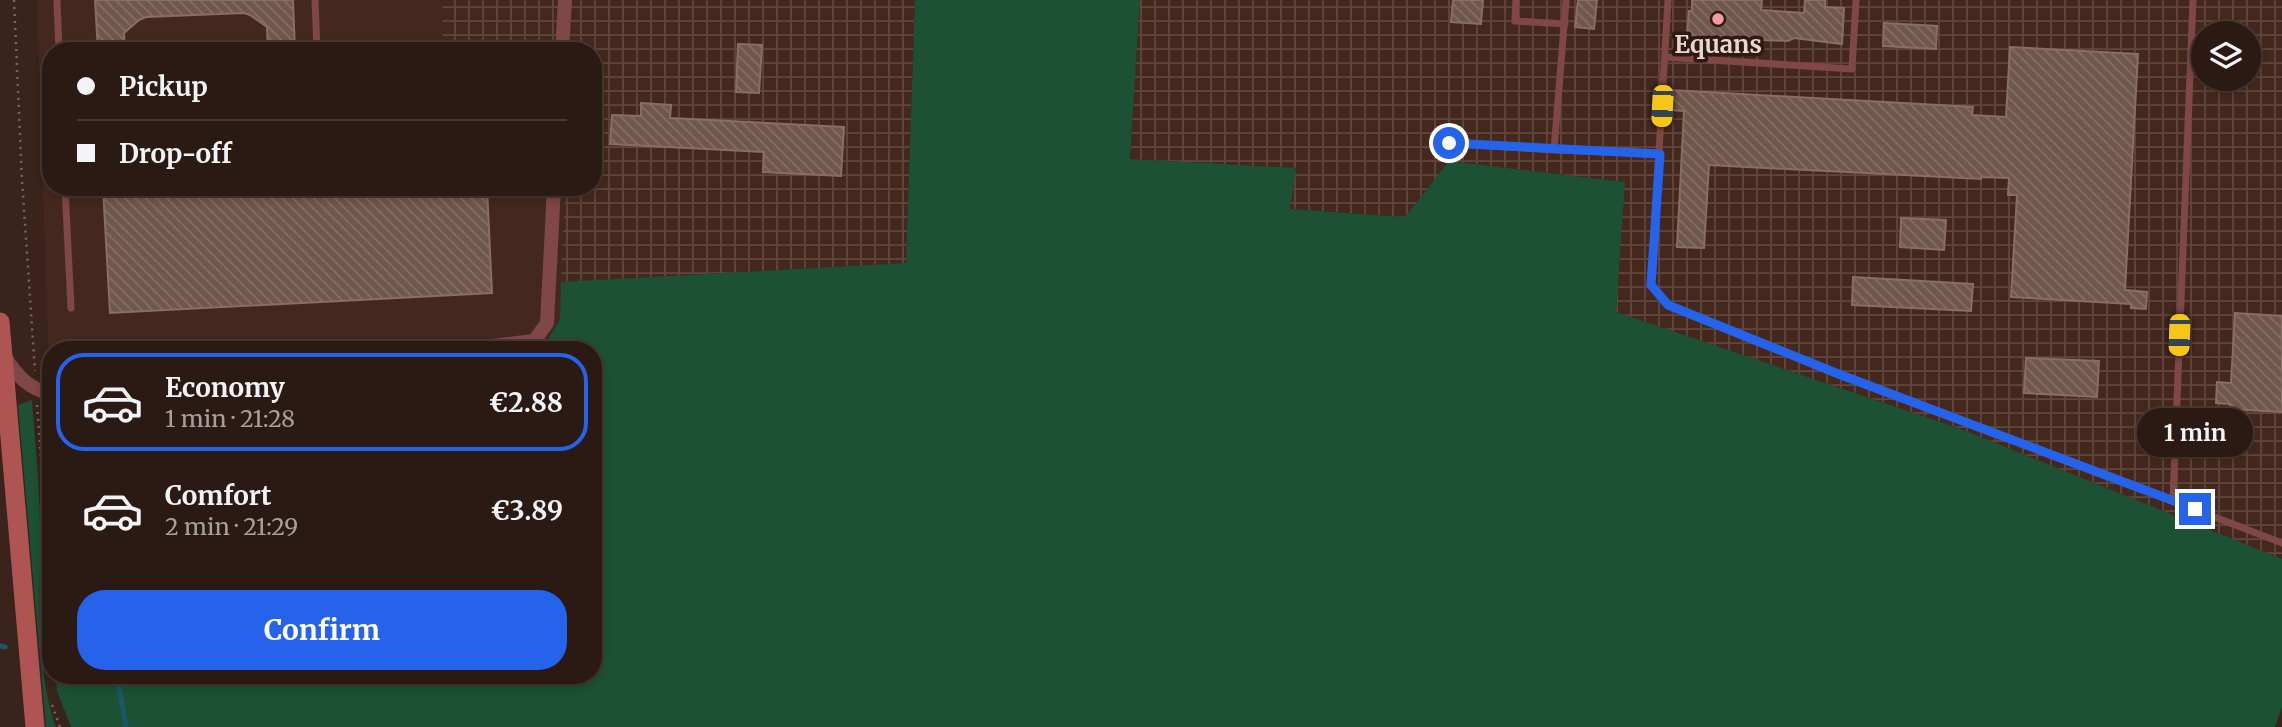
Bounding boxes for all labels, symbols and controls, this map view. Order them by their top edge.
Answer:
marker: Equans [1710,11,1726,27]
map controls [2191,21,2261,91]
button: layers [2191,21,2261,91]
place label: Equans [1674,29,1762,60]
text: Pickup [119,70,208,103]
car [1651,84,1674,128]
route start [1433,127,1465,159]
text: Drop-off [119,137,232,170]
car [2168,314,2191,356]
icon: car [81,371,144,434]
text: Economy [165,371,285,404]
text: €2.88 [489,386,563,419]
text: 1 min · 21:28 [165,404,295,433]
callout: 1 min [2137,407,2253,456]
text: 1 min [2164,418,2226,447]
icon: car [81,479,144,542]
text: Comfort [165,479,271,512]
route end [2179,493,2211,525]
text: €3.89 [491,494,563,527]
text: 2 min · 21:29 [165,512,298,541]
button: Confirm [77,590,567,670]

